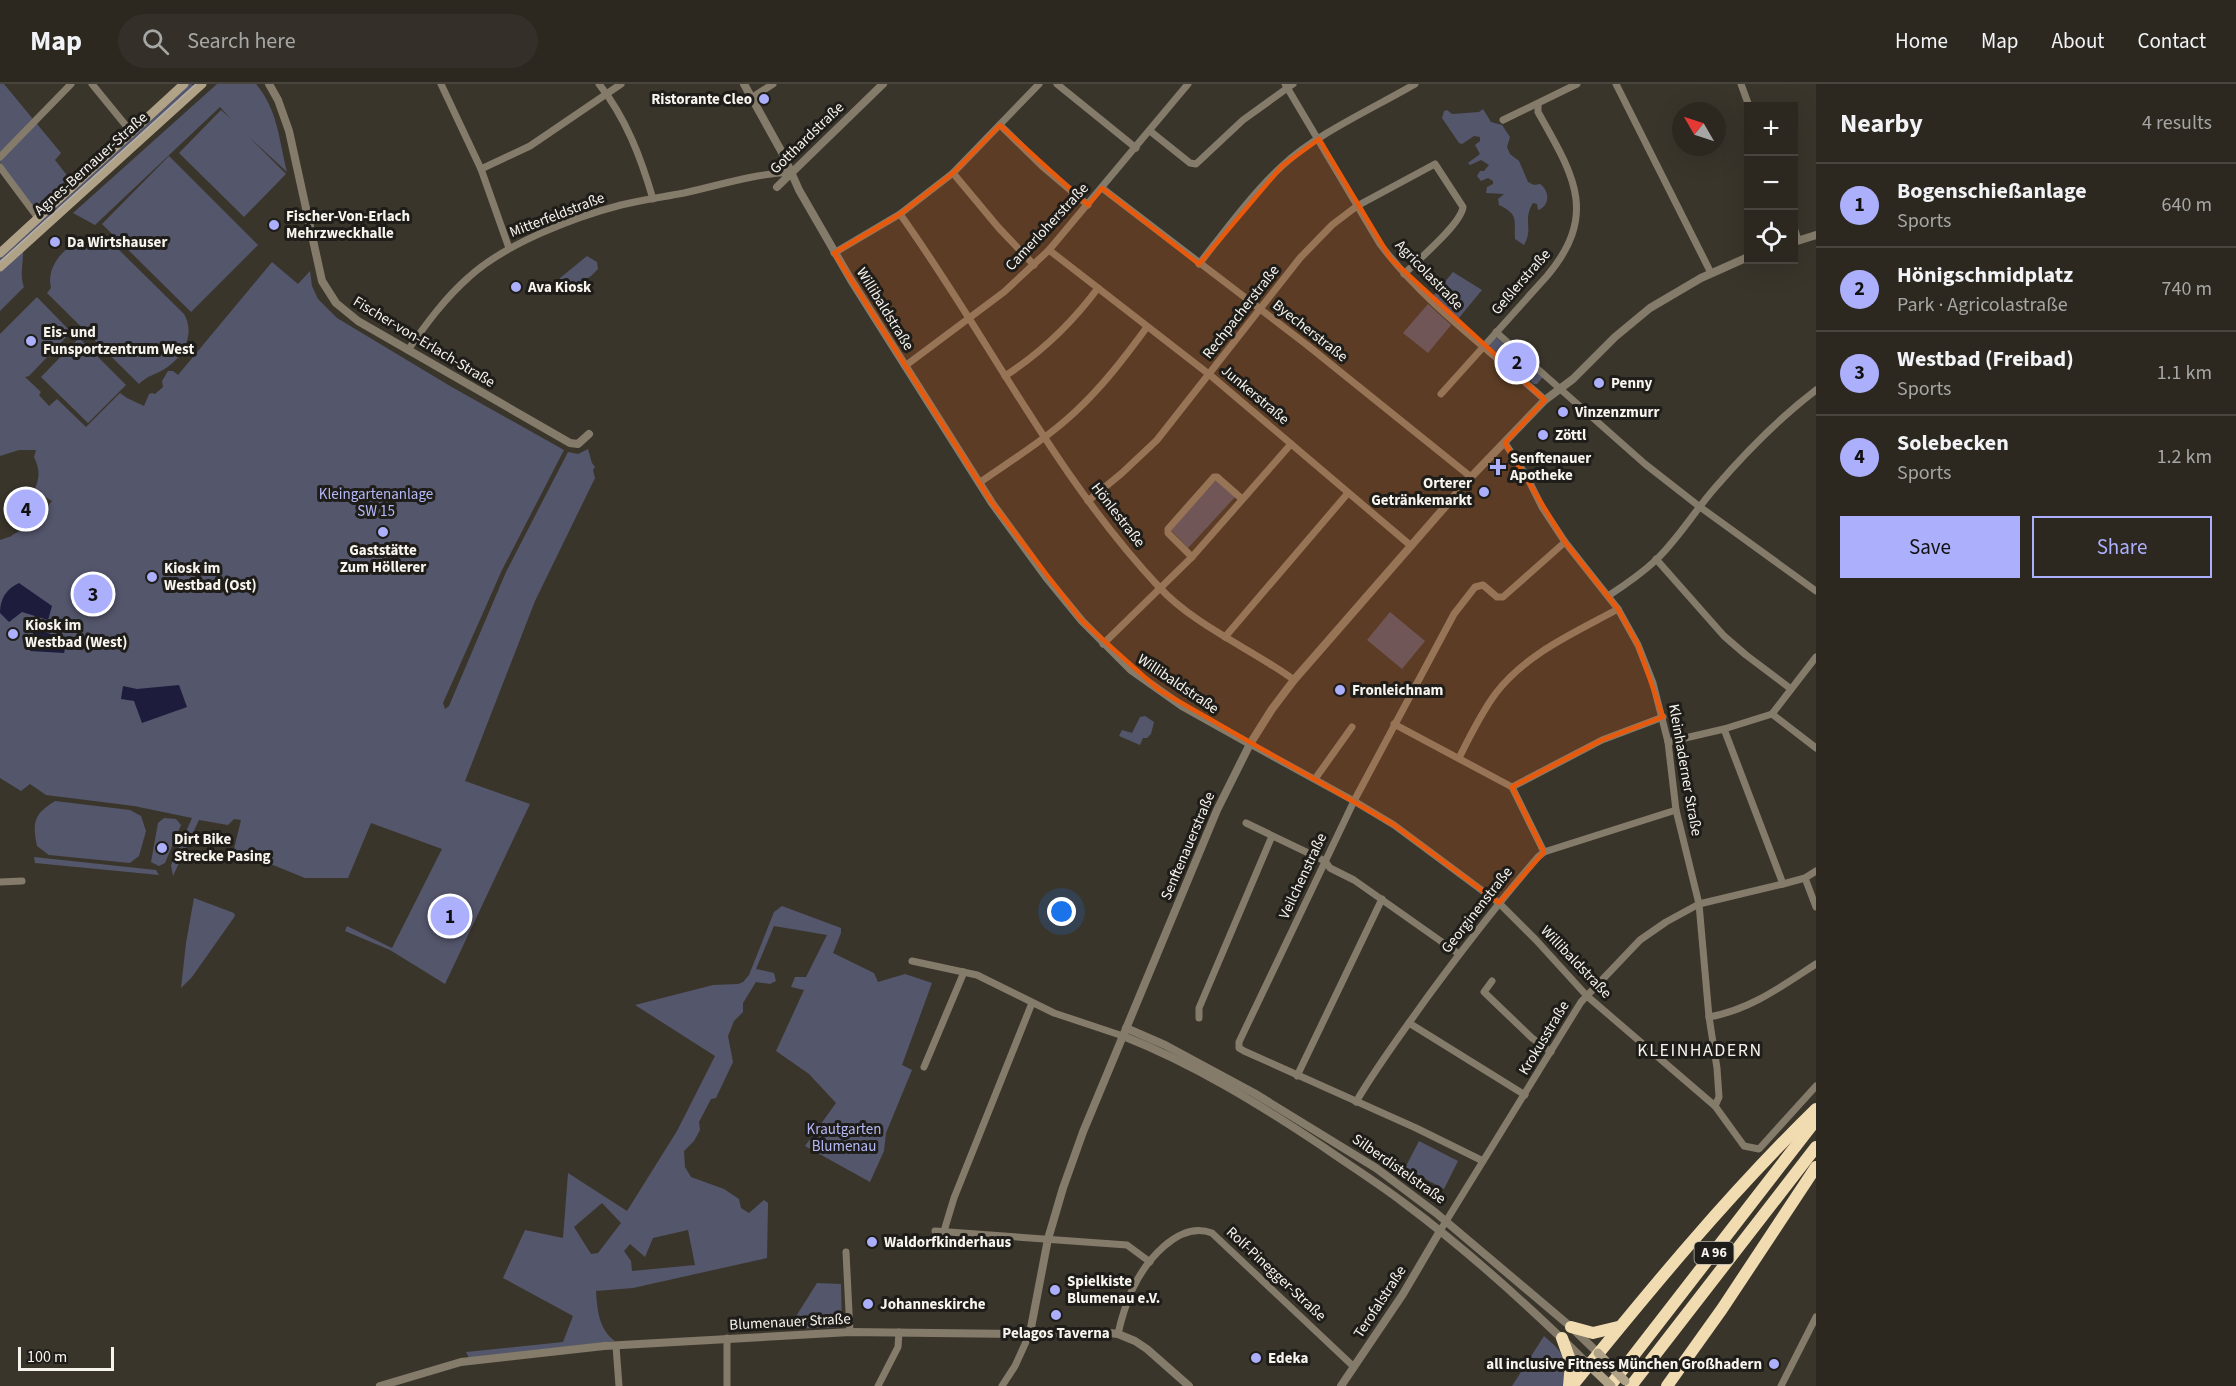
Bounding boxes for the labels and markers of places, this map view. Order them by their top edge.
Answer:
place label: Ristorante Cleo [651,89,752,110]
marker: Ristorante Cleo [757,92,771,106]
place label: Fischer-Von-Erlach Mehrzweckhalle [286,206,410,244]
marker: Fischer-Von-Erlach Mehrzweckhalle [267,218,281,232]
place label: Da Wirtshauser [67,232,167,253]
marker: Da Wirtshauser [48,235,62,249]
place label: Ava Kiosk [527,277,592,298]
marker: Ava Kiosk [509,280,523,294]
place label: Eis- und Funsportzentrum West [43,322,194,360]
marker: Eis- und Funsportzentrum West [24,334,38,348]
pin: 2 [1498,340,1537,384]
place label: Penny [1611,373,1653,394]
marker: Penny [1592,376,1606,390]
place label: Vinzenzmurr [1574,402,1659,423]
marker: Vinzenzmurr [1556,405,1570,419]
place label: Zöttl [1555,425,1587,446]
marker: Zöttl [1536,428,1550,442]
place label: Senftenauer Apotheke [1509,448,1591,486]
marker: Senftenauer Apotheke [1491,460,1505,474]
place label: Orterer Getränkemarkt [1371,473,1472,511]
marker: Orterer Getränkemarkt [1477,485,1491,499]
pin: 4 [6,486,46,532]
marker: Gaststätte Zum Höllerer [376,525,390,539]
place label: Gaststätte Zum Höllerer [340,540,426,578]
place label: Kiosk im Westbad (Ost) [164,558,257,596]
marker: Kiosk im Westbad (Ost) [145,570,159,584]
pin: 3 [74,572,112,616]
place label: Kiosk im Westbad (West) [25,615,127,653]
marker: Kiosk im Westbad (West) [6,627,20,641]
place label: Fronleichnam [1352,680,1443,701]
marker: Fronleichnam [1333,683,1347,697]
place label: Dirt Bike Strecke Pasing [174,829,271,867]
marker: Dirt Bike Strecke Pasing [155,841,169,855]
pin: 1 [430,894,470,938]
place label: Waldorfkinderhaus [884,1232,1011,1253]
marker: Waldorfkinderhaus [865,1235,879,1249]
place label: Spielkiste Blumenau e.V. [1067,1271,1160,1309]
marker: Spielkiste Blumenau e.V. [1048,1283,1062,1297]
place label: Johanneskirche [880,1294,986,1315]
marker: Johanneskirche [861,1297,875,1311]
marker: Pelagos Taverna [1049,1308,1063,1322]
place label: Pelagos Taverna [1002,1323,1110,1344]
place label: Edeka [1268,1348,1309,1369]
marker: Edeka [1249,1351,1263,1365]
place label: all inclusive Fitness München Großhadern [1486,1354,1762,1375]
marker: all inclusive Fitness München Großhadern [1767,1357,1781,1371]

